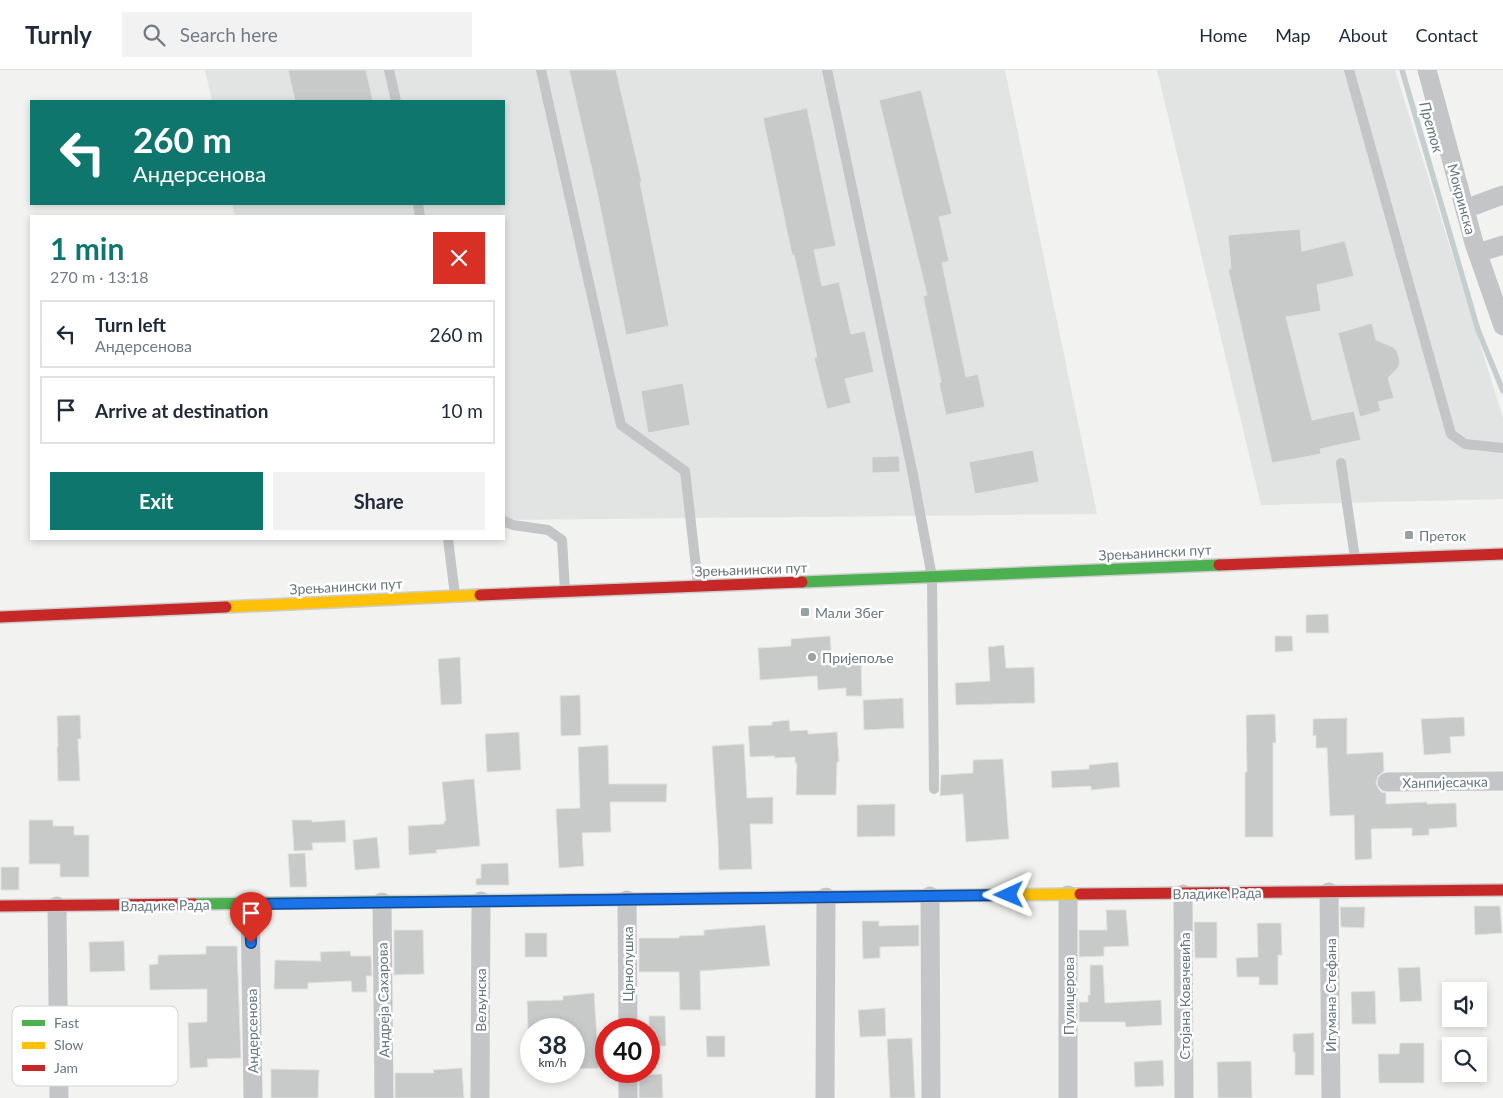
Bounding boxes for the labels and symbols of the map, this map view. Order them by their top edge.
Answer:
water label: Преток [1416,99,1448,155]
street label: Мокринска [1444,162,1480,236]
place label: Преток [1419,527,1467,544]
marker: Преток [1403,529,1415,541]
street label: Зрењанински пут [1098,541,1212,563]
street label: Зрењанински пут [694,559,808,579]
street label: Зрењанински пут [289,575,403,597]
place label: Мали Збег [815,604,884,621]
marker: Мали Збег [799,606,811,618]
place label: Пријепоље [822,649,894,666]
marker: Пријепоље [806,651,818,663]
street label: Ханпијесачка [1402,773,1488,791]
position arrow [982,868,1034,920]
street label: Владике Рада [1172,884,1262,902]
pin [230,892,272,943]
street label: Владике Рада [120,896,210,914]
street label: Црнолушка [619,926,636,1002]
street label: Стојана Ковачевића [1176,932,1193,1060]
street label: Игумана Стефана [1322,938,1339,1052]
street label: Андреја Сахарова [373,942,393,1058]
street label: Пулицерова [1060,957,1077,1035]
street label: Вељунска [472,968,489,1032]
street label: Андерсенова [243,988,261,1074]
legend [12,1006,178,1086]
text: Fast [54,1014,79,1031]
speed limit sign: 40 [595,1018,660,1083]
text: Slow [54,1036,84,1053]
text: Jam [54,1059,78,1076]

